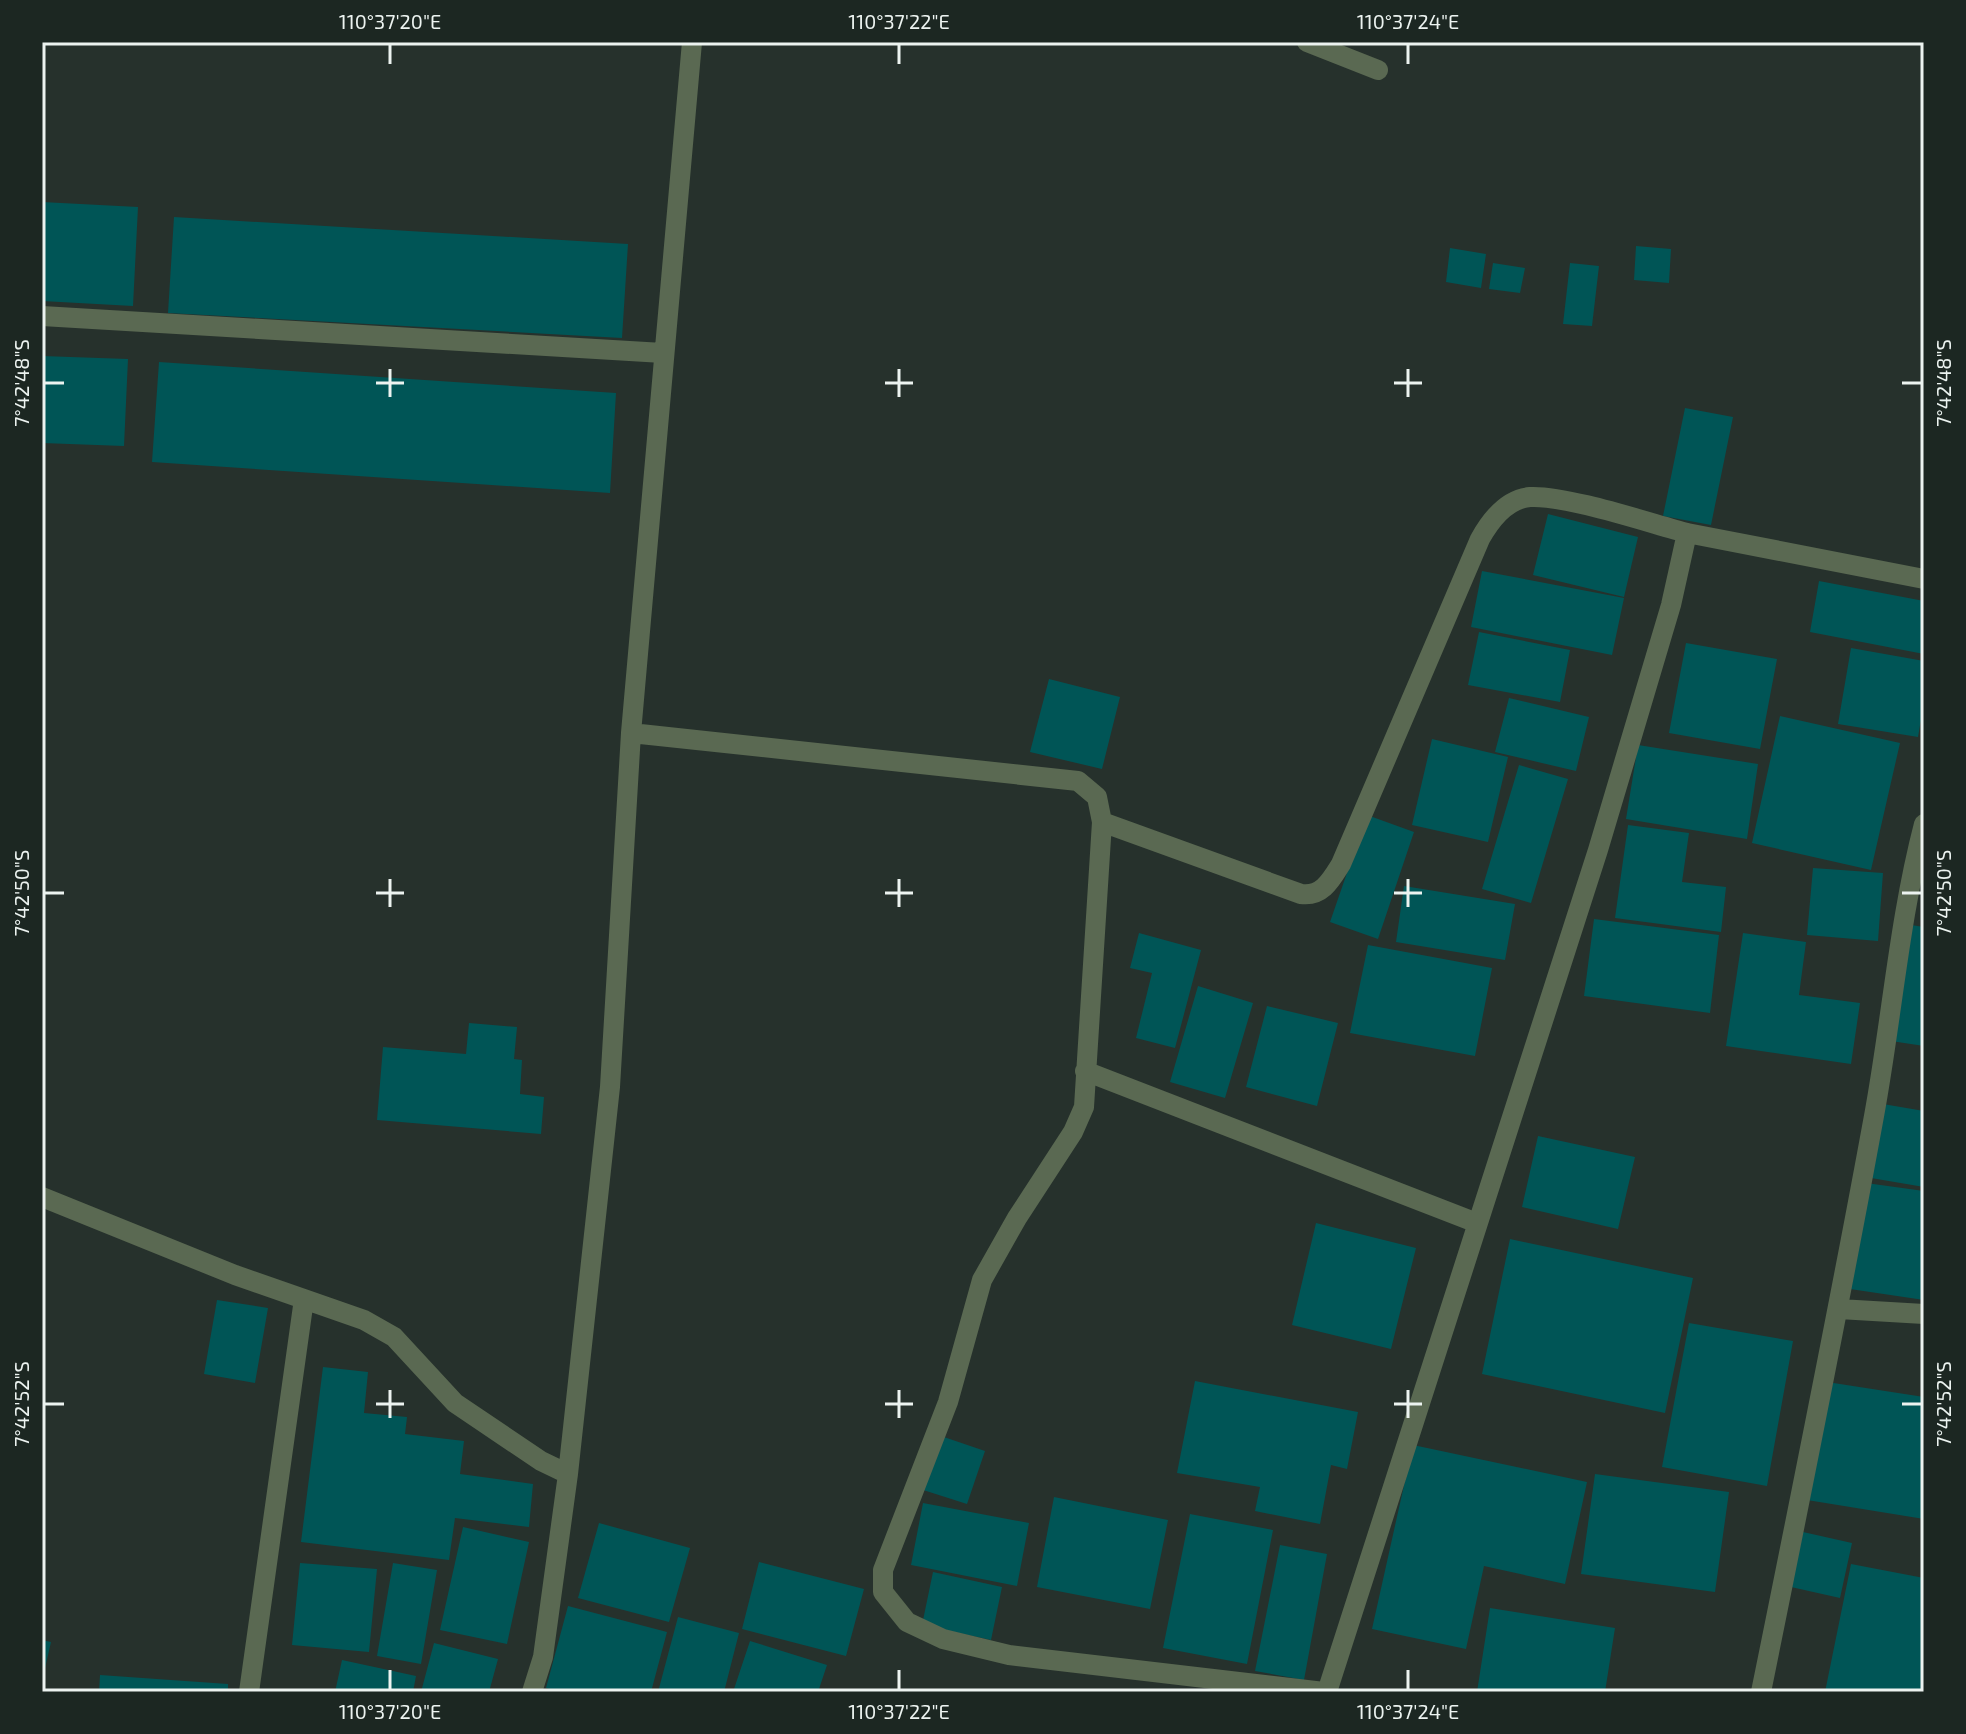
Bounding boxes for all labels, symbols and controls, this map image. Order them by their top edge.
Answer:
text: 110°37'20"E [339,9,441,33]
text: 110°37'22"E [848,9,950,33]
text: 110°37'24"E [1357,9,1459,33]
text: 7°42'48"S [9,339,33,427]
text: 7°42'48"S [1931,339,1955,427]
text: 7°42'50"S [9,850,33,936]
text: 7°42'50"S [1931,850,1955,936]
text: 7°42'52"S [9,1361,33,1447]
text: 7°42'52"S [1931,1361,1955,1447]
text: 110°37'20"E [339,1699,441,1723]
text: 110°37'22"E [848,1699,950,1723]
text: 110°37'24"E [1357,1699,1459,1723]

